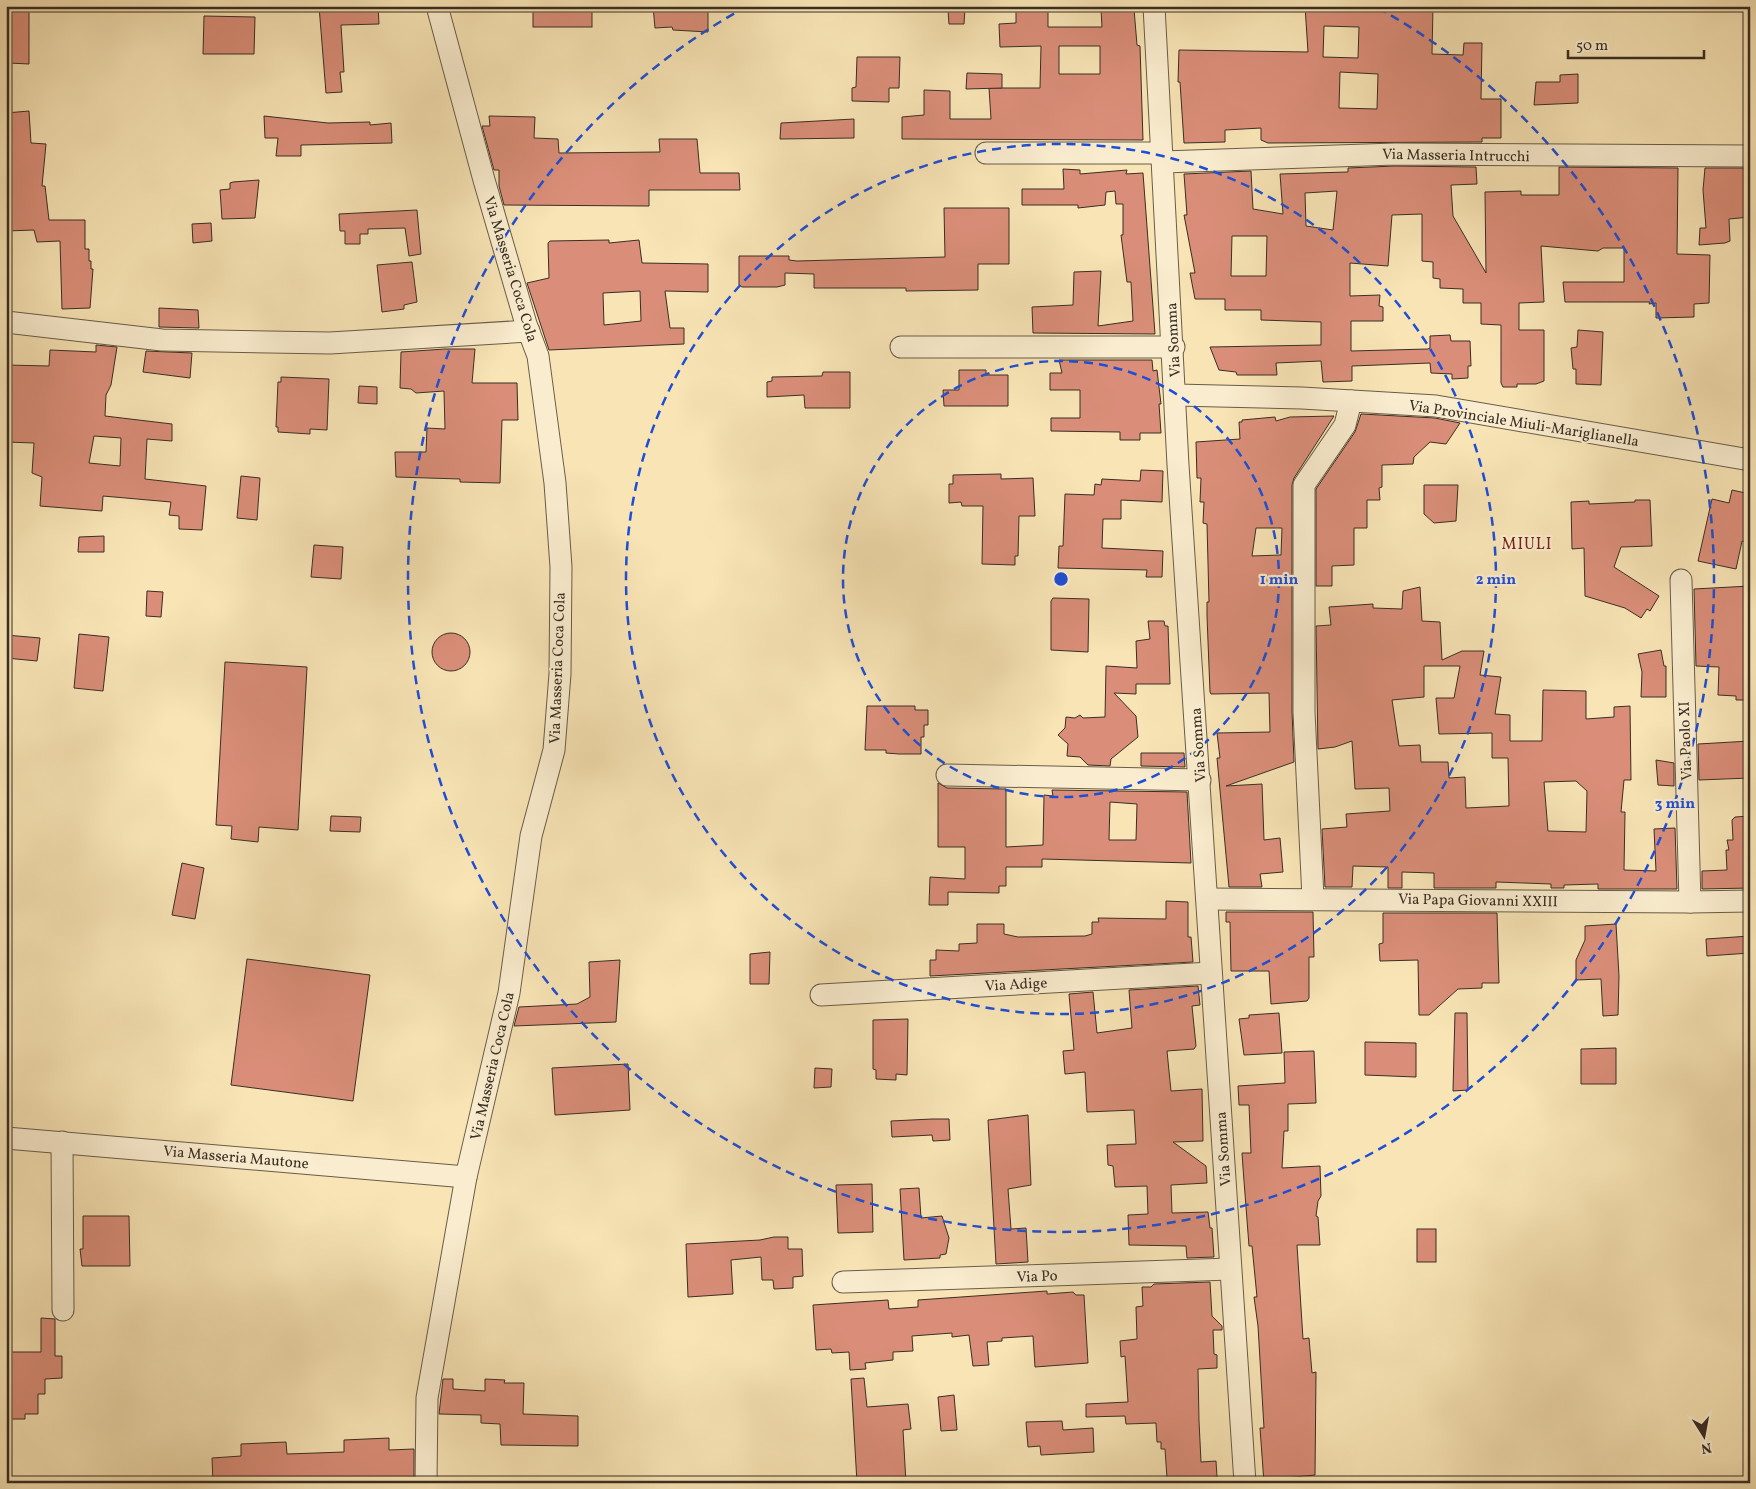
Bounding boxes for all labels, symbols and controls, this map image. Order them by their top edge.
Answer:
scale bar [1568,28,1705,60]
text: 50 m [1576,36,1608,57]
street label: Via Masseria Intrucchi [1382,145,1530,168]
street label: Via Masseria Coca Cola [477,194,542,345]
street label: Via Somma [1162,302,1187,378]
street label: Via Provinciale Miuli-Mariglianella [1407,396,1640,453]
district label: MIULI [1502,534,1552,556]
centre of rings [1052,570,1070,588]
text: 1 min [1260,570,1298,591]
text: 2 min [1476,570,1516,591]
street label: Via Masseria Coca Cola [545,592,572,744]
street label: Via Paolo XI [1675,701,1698,781]
street label: Via Somma [1186,707,1213,783]
text: 3 min [1655,794,1695,815]
street label: Via Papa Giovanni XXIII [1398,890,1558,913]
street label: Via Adige [984,973,1048,998]
street label: Via Masseria Coca Cola [466,990,521,1143]
street label: Via Somma [1211,1111,1238,1187]
street label: Via Masseria Mautone [162,1142,310,1175]
street label: Via Po [1016,1266,1058,1289]
north arrow [1678,1412,1728,1462]
text: N [1699,1437,1713,1458]

